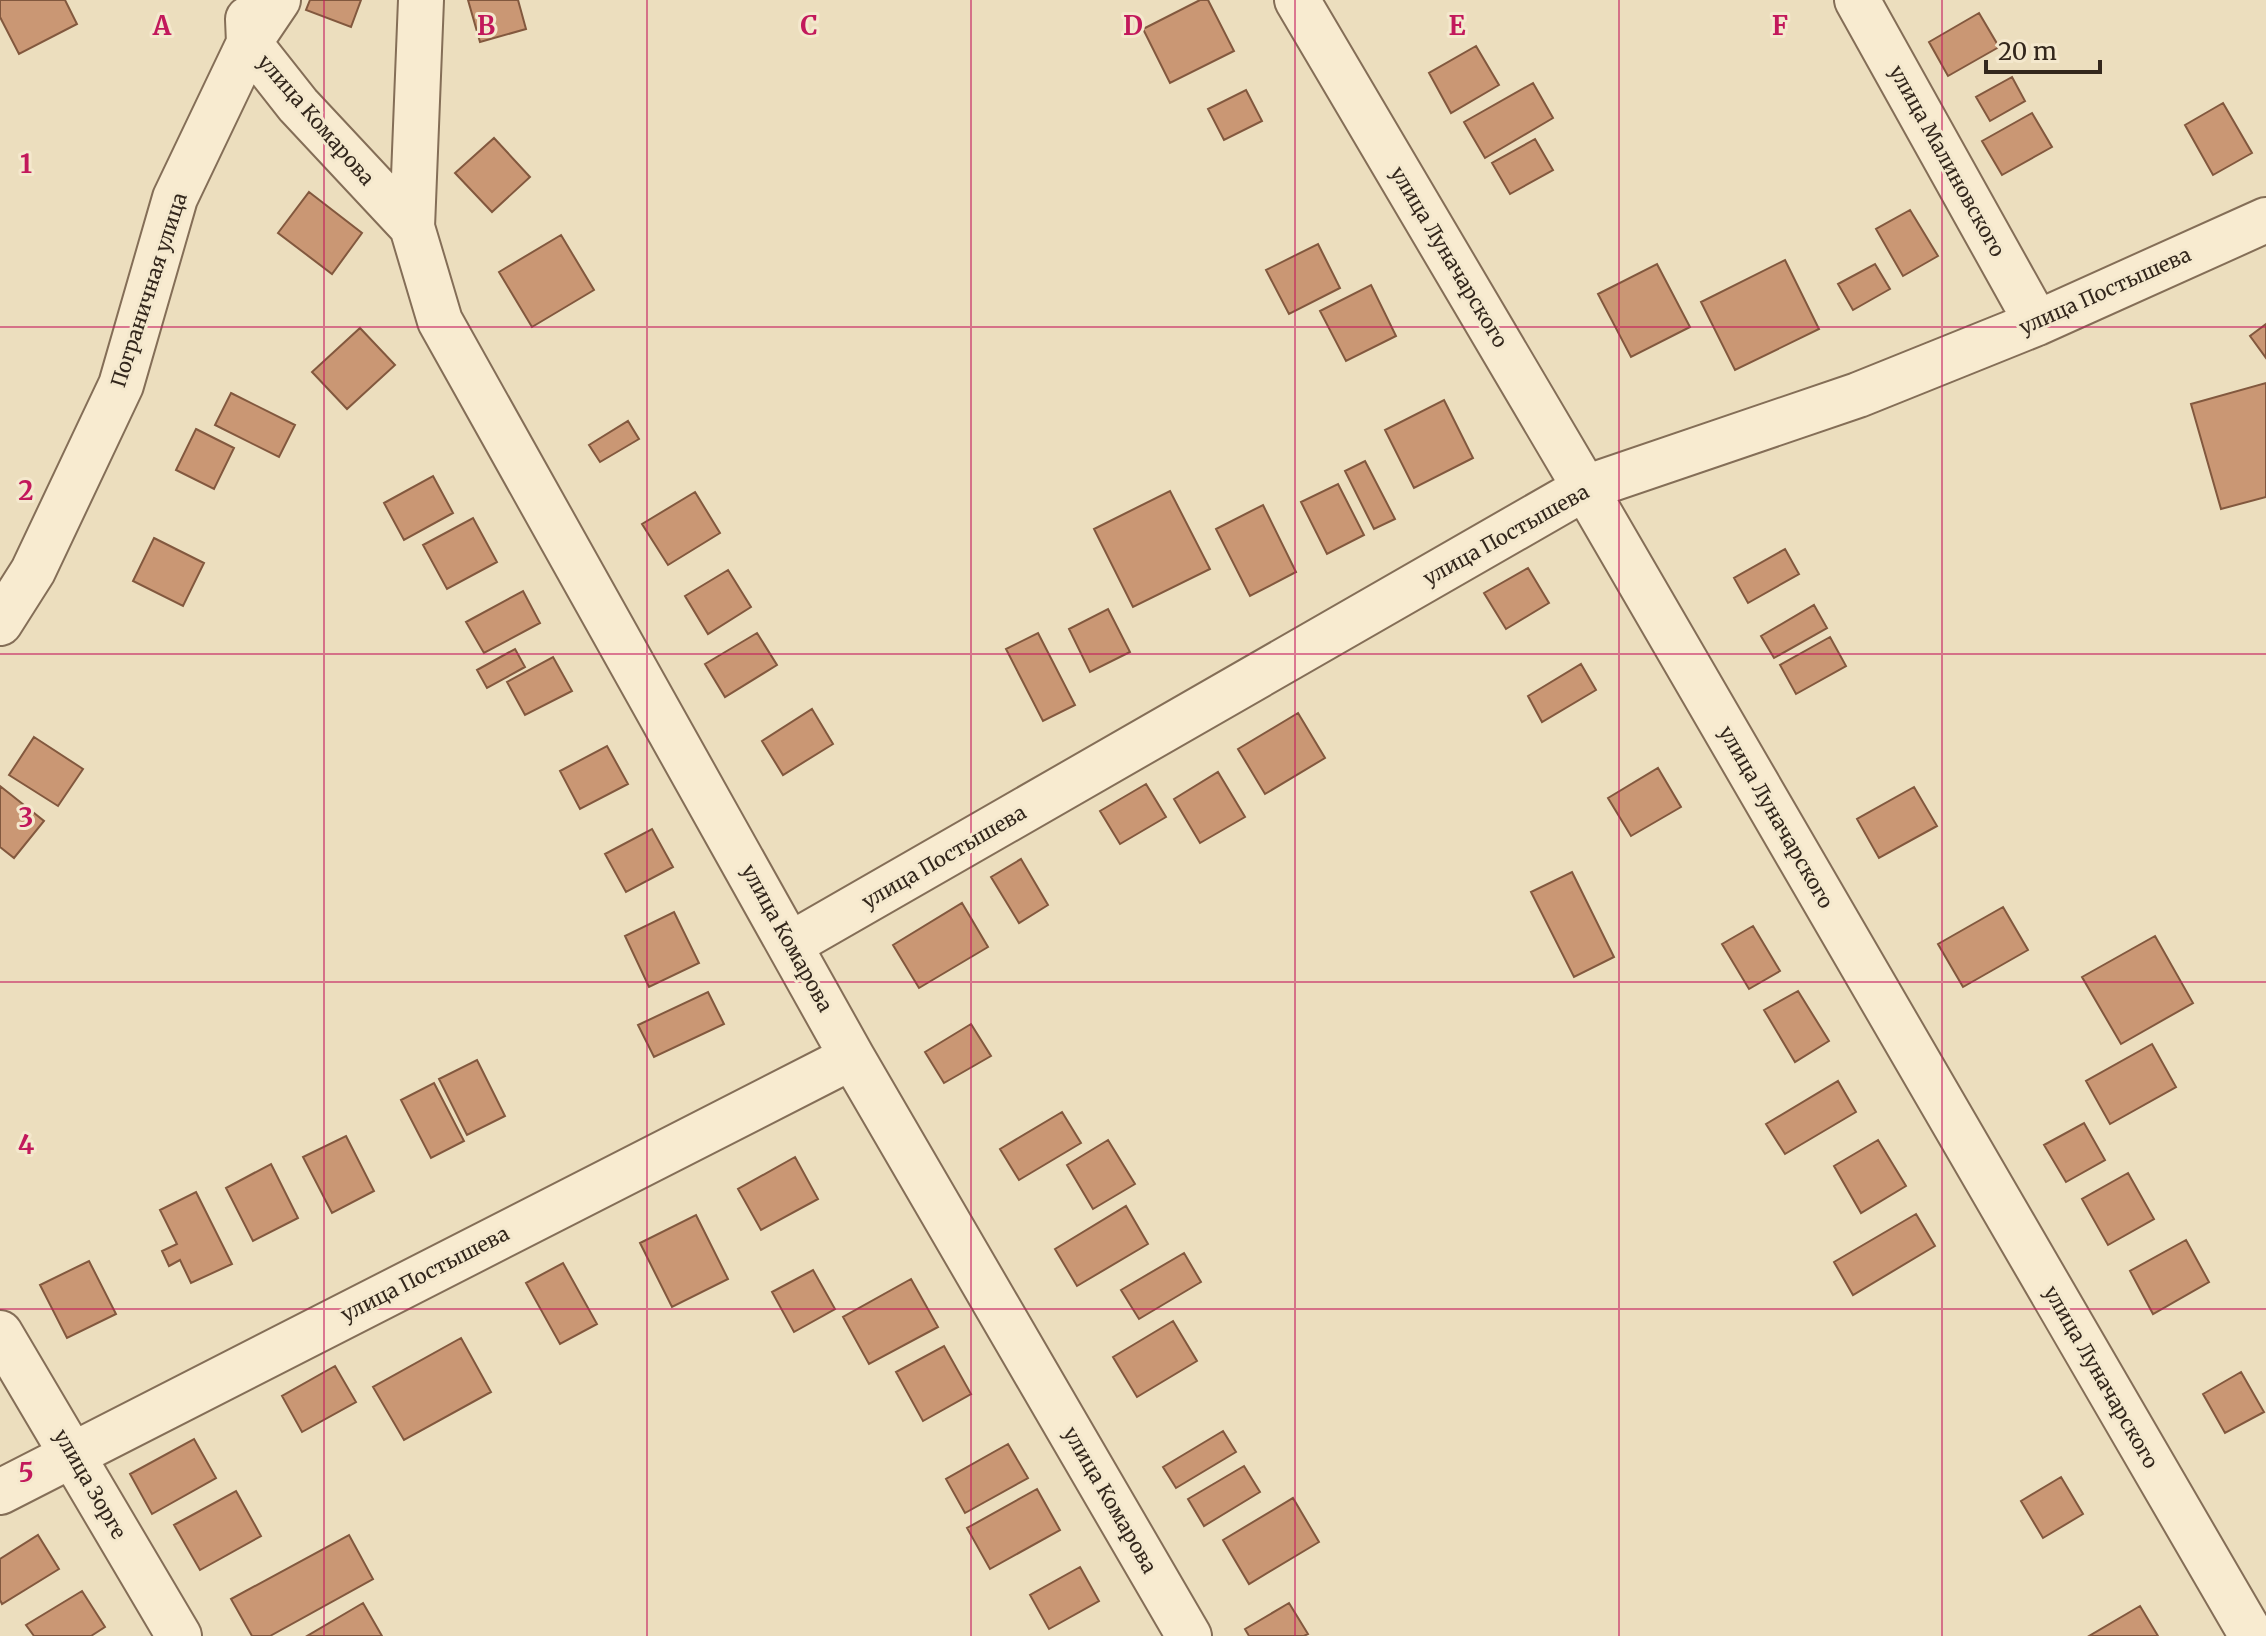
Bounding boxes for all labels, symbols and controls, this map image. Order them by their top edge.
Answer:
text: A [152,9,172,42]
text: B [477,9,495,42]
text: C [800,9,818,42]
text: D [1123,9,1143,42]
text: E [1449,9,1466,42]
text: F [1772,9,1788,42]
scale bar [1986,24,2100,74]
text: 20 m [1998,36,2057,67]
street label: улица Комарова [253,49,380,190]
street label: улица Малиновского [1884,61,2011,261]
text: 1 [20,147,32,180]
street label: улица Луначарского [1385,162,1514,352]
street label: Пограничная улица [105,189,192,390]
street label: улица Постышева [2015,241,2195,340]
text: 2 [18,474,34,507]
street label: улица Постышева [1419,479,1593,590]
street label: улица Луначарского [1714,721,1839,913]
street label: улица Постышева [857,799,1031,914]
text: 3 [19,801,33,834]
street label: улица Комарова [737,860,838,1016]
text: 4 [18,1128,35,1161]
street label: улица Постышева [336,1220,513,1327]
street label: улица Луначарского [2039,1281,2164,1473]
street label: улица Комарова [1058,1422,1163,1578]
street label: улица Зорге [49,1424,132,1543]
text: 5 [18,1456,34,1489]

